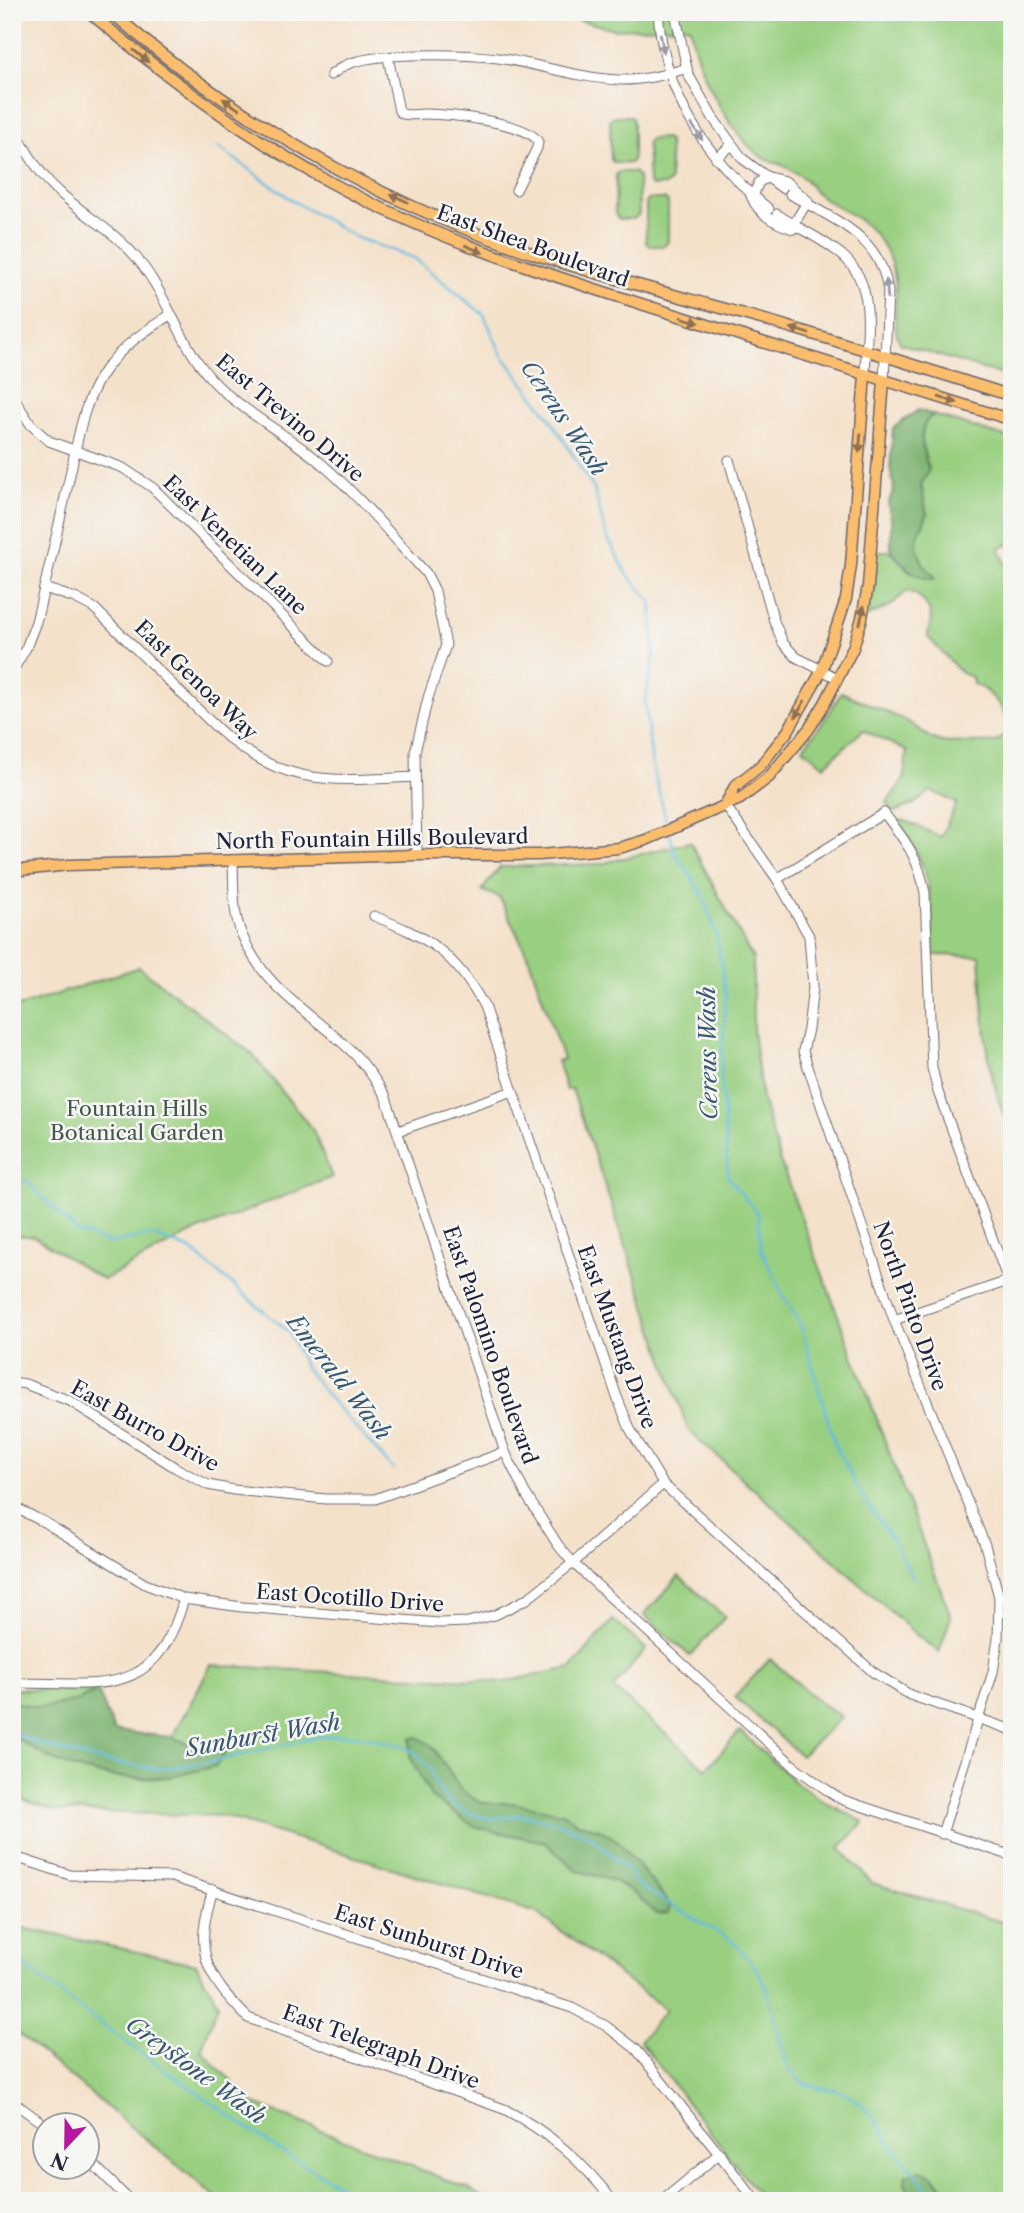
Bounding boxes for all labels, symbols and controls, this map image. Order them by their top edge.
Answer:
one-way arrow [657,32,668,54]
one-way arrow [132,48,150,63]
one-way arrow [222,97,240,111]
one-way arrow [690,123,703,142]
one-way arrow [389,193,409,204]
street label: East Shea Boulevard [434,199,633,292]
one-way arrow [463,243,484,254]
one-way arrow [881,278,892,300]
one-way arrow [679,315,700,325]
one-way arrow [790,325,811,336]
street label: East Trevino Drive [211,348,369,487]
water label: Cereus Wash [515,355,613,481]
one-way arrow [938,395,959,406]
one-way arrow [854,432,865,454]
street label: East Venetian Lane [158,470,312,620]
one-way arrow [857,604,868,626]
street label: East Genoa Way [130,615,263,745]
one-way arrow [794,699,806,719]
street label: North Fountain Hills Boulevard [215,823,529,854]
water label: Cereus Wash [693,986,723,1120]
park label: Fountain Hills Botanical Garden [50,1096,224,1145]
street label: North Pinto Drive [868,1218,953,1394]
street label: East Palomino Boulevard [438,1222,543,1467]
street label: East Mustang Drive [573,1242,662,1432]
water label: Emerald Wash [280,1307,397,1446]
street label: East Burro Drive [67,1374,224,1477]
street label: East Ocotillo Drive [255,1578,445,1617]
water label: Sunburst Wash [182,1708,343,1763]
street label: East Sunburst Drive [331,1899,527,1984]
street label: East Telegraph Drive [279,1999,483,2094]
water label: Greystone Wash [121,2010,271,2130]
north arrow [32,2112,102,2182]
text: N [48,2148,72,2175]

